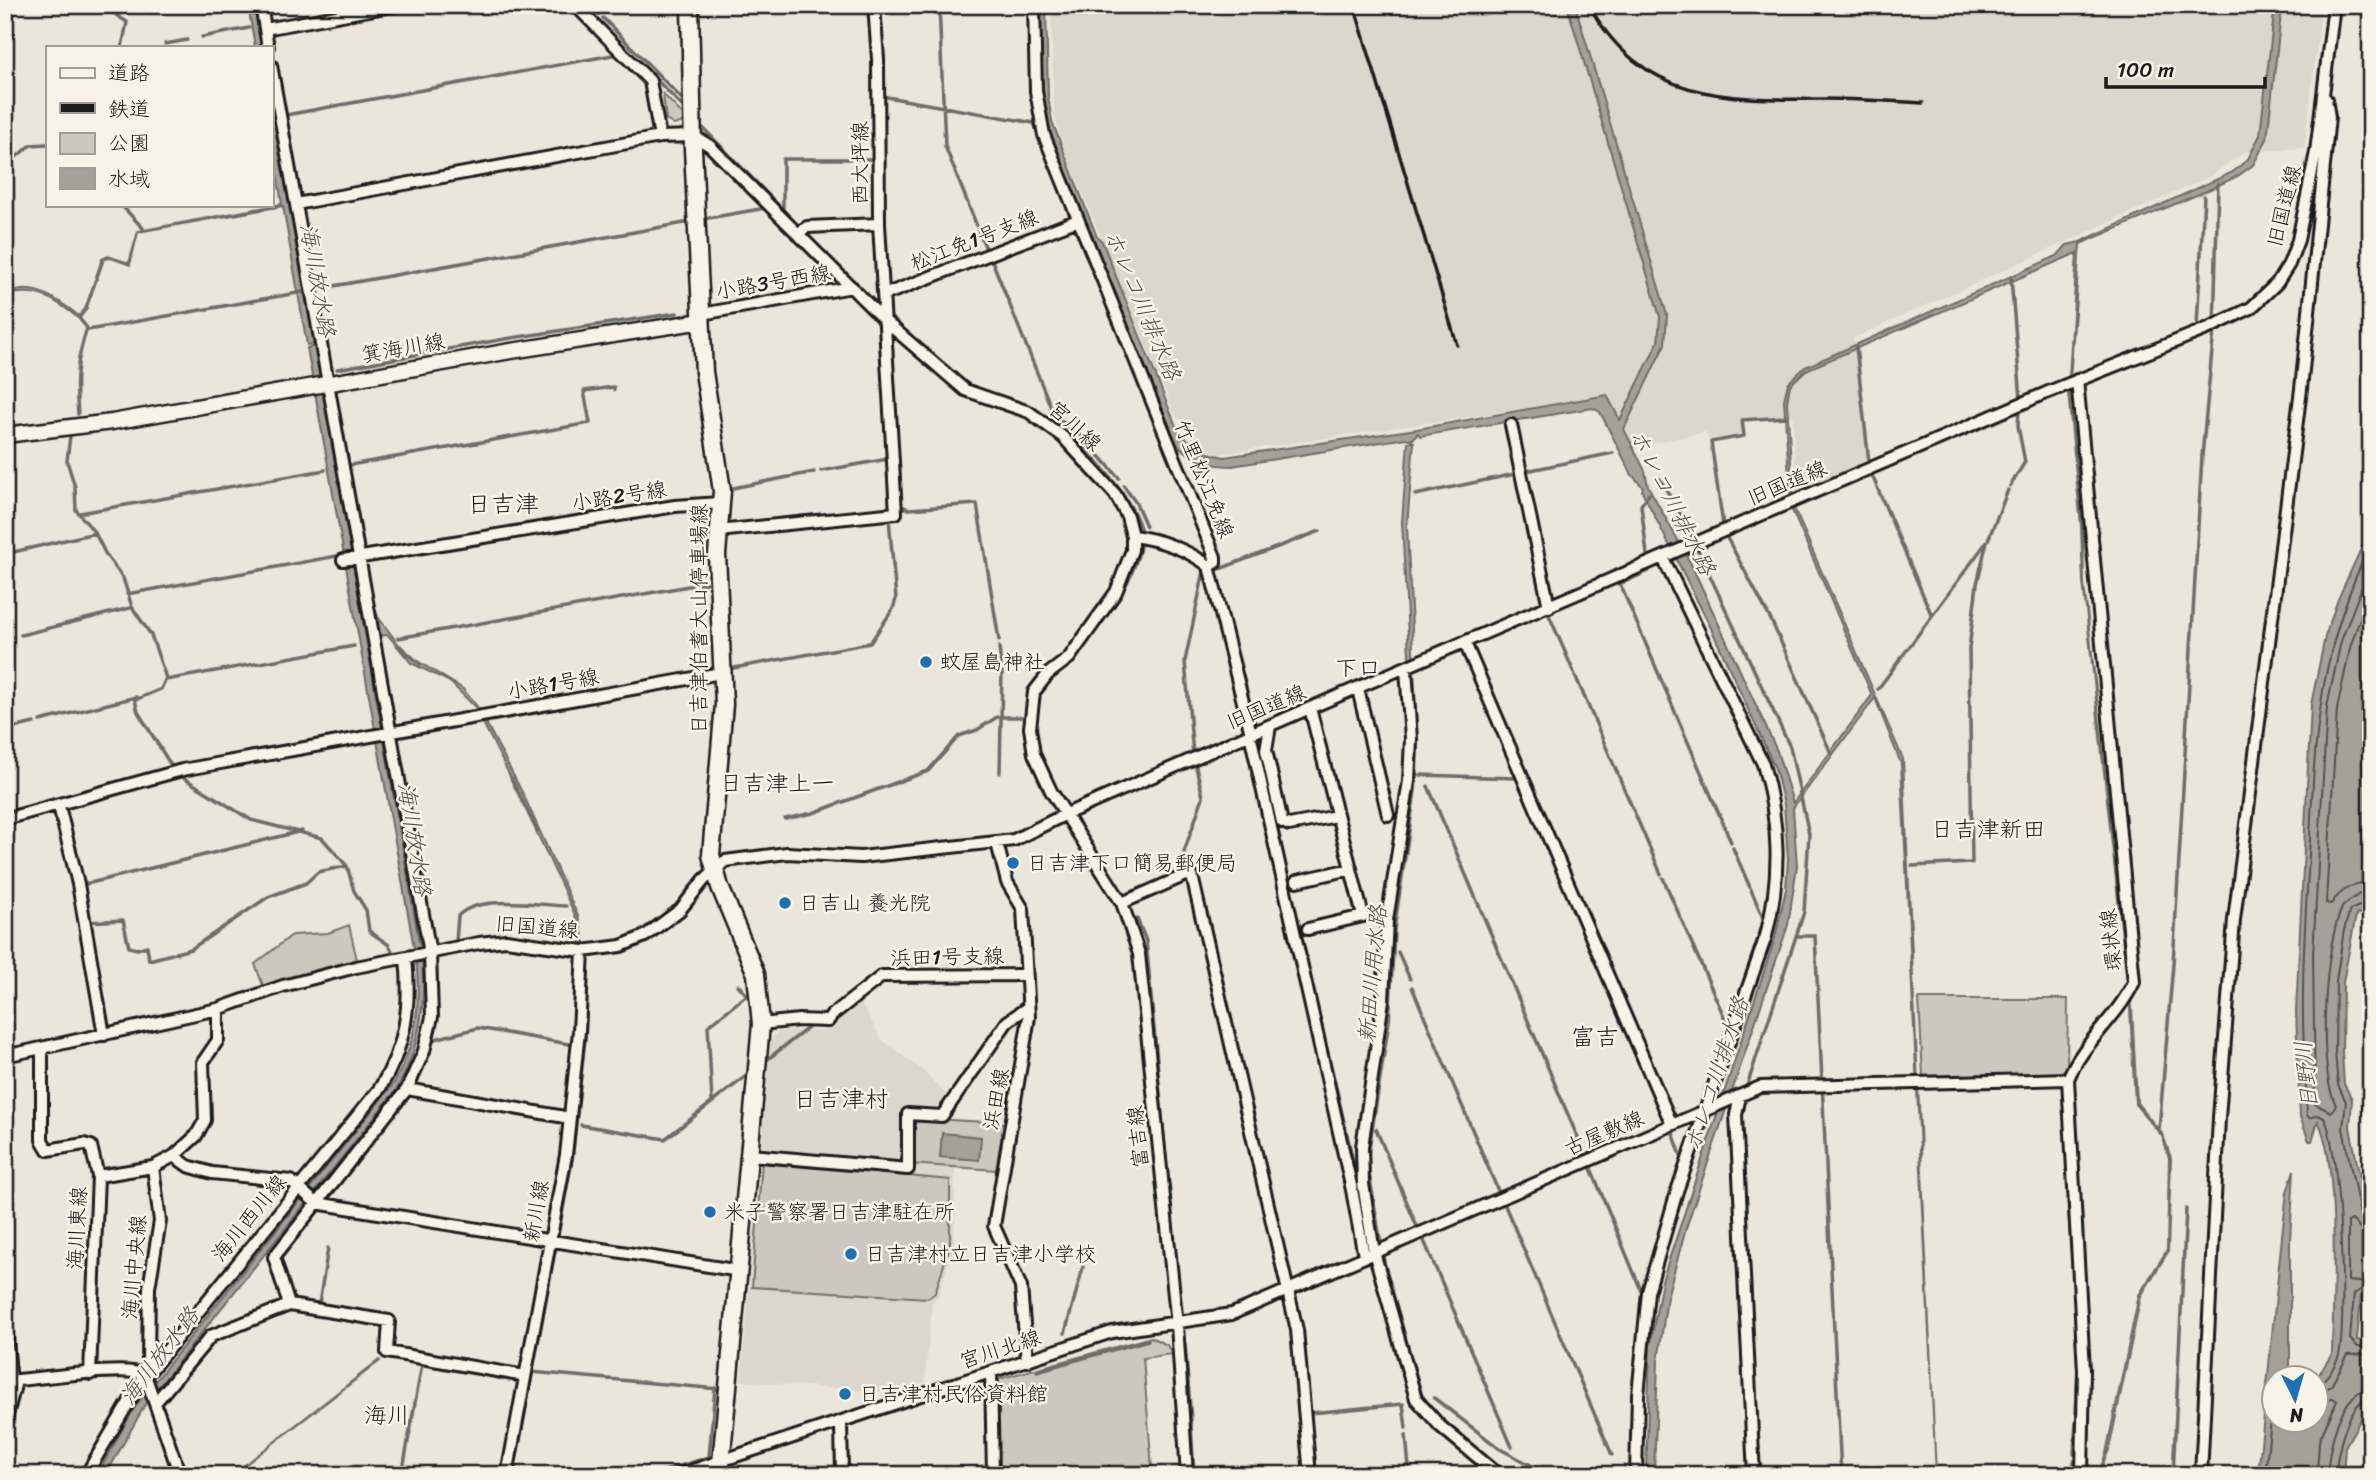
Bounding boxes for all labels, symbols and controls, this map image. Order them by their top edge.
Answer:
legend [46,46,273,206]
scale bar [2106,46,2266,90]
text: 100 m [2117,51,2174,89]
text: 道路 [108,54,150,92]
text: 鉄道 [108,90,150,128]
street label: 西大坪線 [841,121,879,205]
text: 公園 [108,124,150,162]
text: 水域 [108,160,150,198]
street label: 旧国道線 [2255,161,2313,251]
street label: 松江免1号支線 [904,198,1044,282]
water label: 海川放水路 [287,220,348,342]
water label: ホレコ川排水路 [1092,223,1194,389]
street label: 小路3号西線 [712,253,834,311]
street label: 箕海川線 [358,322,448,374]
street label: 宮川線 [1039,391,1111,461]
street label: 竹里松江免線 [1163,413,1245,545]
water label: ホレコ川排水路 [1618,421,1728,585]
street label: 旧国道線 [1741,449,1833,517]
street label: 小路2号線 [569,470,669,522]
district label: 日吉津 [467,483,539,525]
street label: 日吉津伯耆大山停車場線 [680,504,718,735]
place label: 蚊屋島神社 [940,643,1045,681]
district label: 下口 [1335,648,1381,689]
marker: 蚊屋島神社 [918,654,934,670]
street label: 小路1号線 [504,657,602,711]
street label: 旧国道線 [1220,673,1312,741]
district label: 日吉津上一 [720,763,835,804]
water label: 海川放水路 [385,779,444,901]
district label: 日吉津新田 [1931,809,2046,850]
place label: 日吉津下口簡易郵便局 [1027,844,1237,882]
marker: 日吉津下口簡易郵便局 [1005,855,1021,871]
place label: 日吉山 養光院 [799,884,930,922]
marker: 日吉山 養光院 [777,895,793,911]
water label: 新田川用水路 [1346,902,1399,1045]
street label: 旧国道線 [494,904,580,950]
street label: 環状線 [2089,907,2133,973]
street label: 浜田1号支線 [890,937,1004,977]
water label: ホレコ川排水路 [1672,989,1761,1157]
district label: 富吉 [1571,1016,1619,1058]
water label: 日野川 [2283,1038,2330,1111]
street label: 浜田線 [971,1064,1021,1134]
district label: 日吉津村 [793,1078,889,1120]
street label: 古屋敷線 [1558,1099,1650,1167]
street label: 富吉線 [1116,1104,1160,1170]
street label: 海川西川線 [201,1165,297,1271]
street label: 新川線 [512,1177,560,1245]
street label: 海川東線 [56,1185,98,1271]
place label: 米子警察署日吉津駐在所 [724,1193,955,1231]
marker: 米子警察署日吉津駐在所 [702,1204,718,1220]
street label: 海川中央線 [110,1213,158,1321]
place label: 日吉津村立日吉津小学校 [865,1235,1096,1273]
marker: 日吉津村立日吉津小学校 [843,1246,859,1262]
water label: 海川放水路 [108,1296,212,1415]
street label: 宮川北線 [954,1318,1046,1380]
north arrow [2260,1364,2330,1434]
place label: 日吉津村民俗資料館 [859,1375,1048,1413]
marker: 日吉津村民俗資料館 [837,1386,853,1402]
district label: 海川 [364,1395,410,1436]
text: N [2288,1398,2305,1433]

